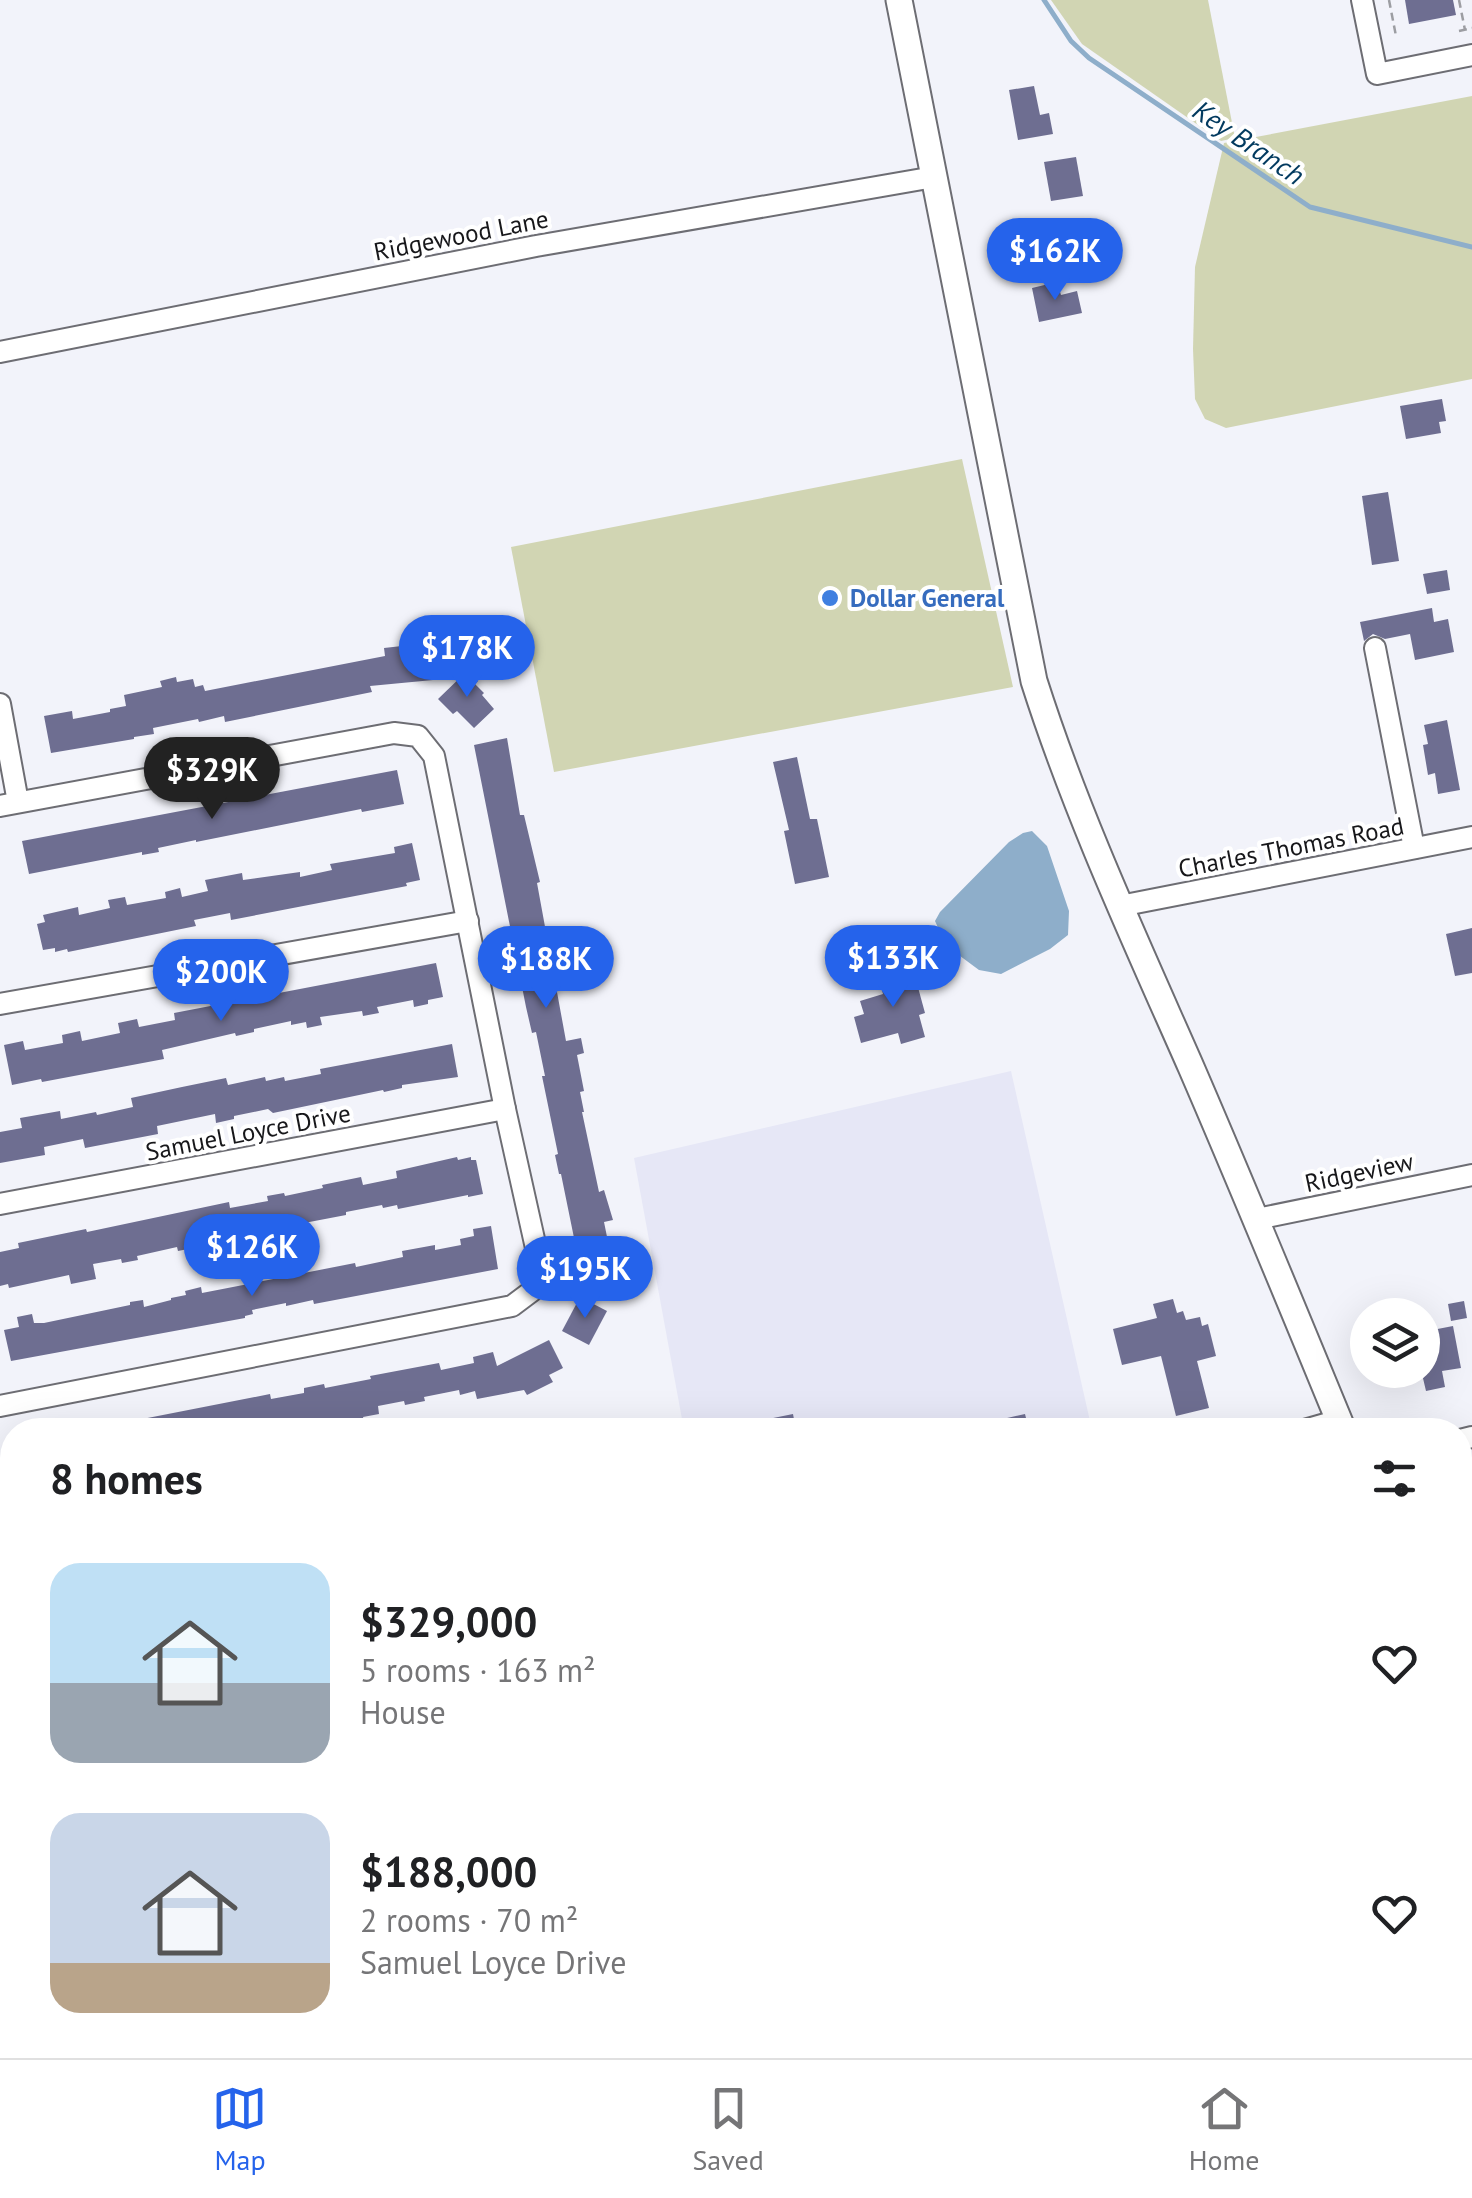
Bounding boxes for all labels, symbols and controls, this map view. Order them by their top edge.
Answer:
water label: Key Branch [1186,91,1312,193]
street label: Ridgewood Lane [371,202,551,268]
pin: $162K [985,218,1125,303]
text: $162K [1009,229,1101,271]
place label: Dollar General [850,582,1005,614]
marker: Dollar General [819,587,841,609]
pin: $178K [397,615,537,700]
text: $178K [421,626,513,668]
pin: $329K [142,737,282,822]
text: $329K [166,748,258,790]
street label: Charles Thomas Road [1176,809,1406,885]
pin: $133K [823,925,963,1010]
pin: $188K [476,926,616,1011]
text: $133K [847,936,939,978]
text: $188K [500,937,592,979]
pin: $200K [151,939,291,1024]
text: $200K [175,950,267,992]
street label: Samuel Loyce Drive [143,1096,353,1168]
street label: Ridgeview [1302,1145,1417,1199]
pin: $126K [182,1214,322,1299]
text: $126K [206,1225,298,1267]
pin: $195K [515,1236,655,1321]
text: $195K [539,1247,631,1289]
map controls [1350,1298,1440,1388]
button: layers [1350,1298,1440,1388]
text: 8 homes [50,1451,203,1506]
icon: filters [1367,1451,1422,1506]
text: $329,000 [360,1594,537,1649]
icon: home [130,1603,250,1723]
icon: heart [1367,1636,1422,1691]
text: 5 rooms · 163 m² [360,1649,596,1691]
text: House [360,1691,446,1733]
text: $188,000 [360,1844,537,1899]
icon: home [130,1853,250,1973]
icon: heart [1367,1886,1422,1941]
text: 2 rooms · 70 m² [360,1899,578,1941]
text: Samuel Loyce Drive [360,1941,626,1983]
tab: Map [212,2081,267,2178]
tab: Saved [692,2081,764,2178]
tab: Home [1189,2081,1259,2178]

